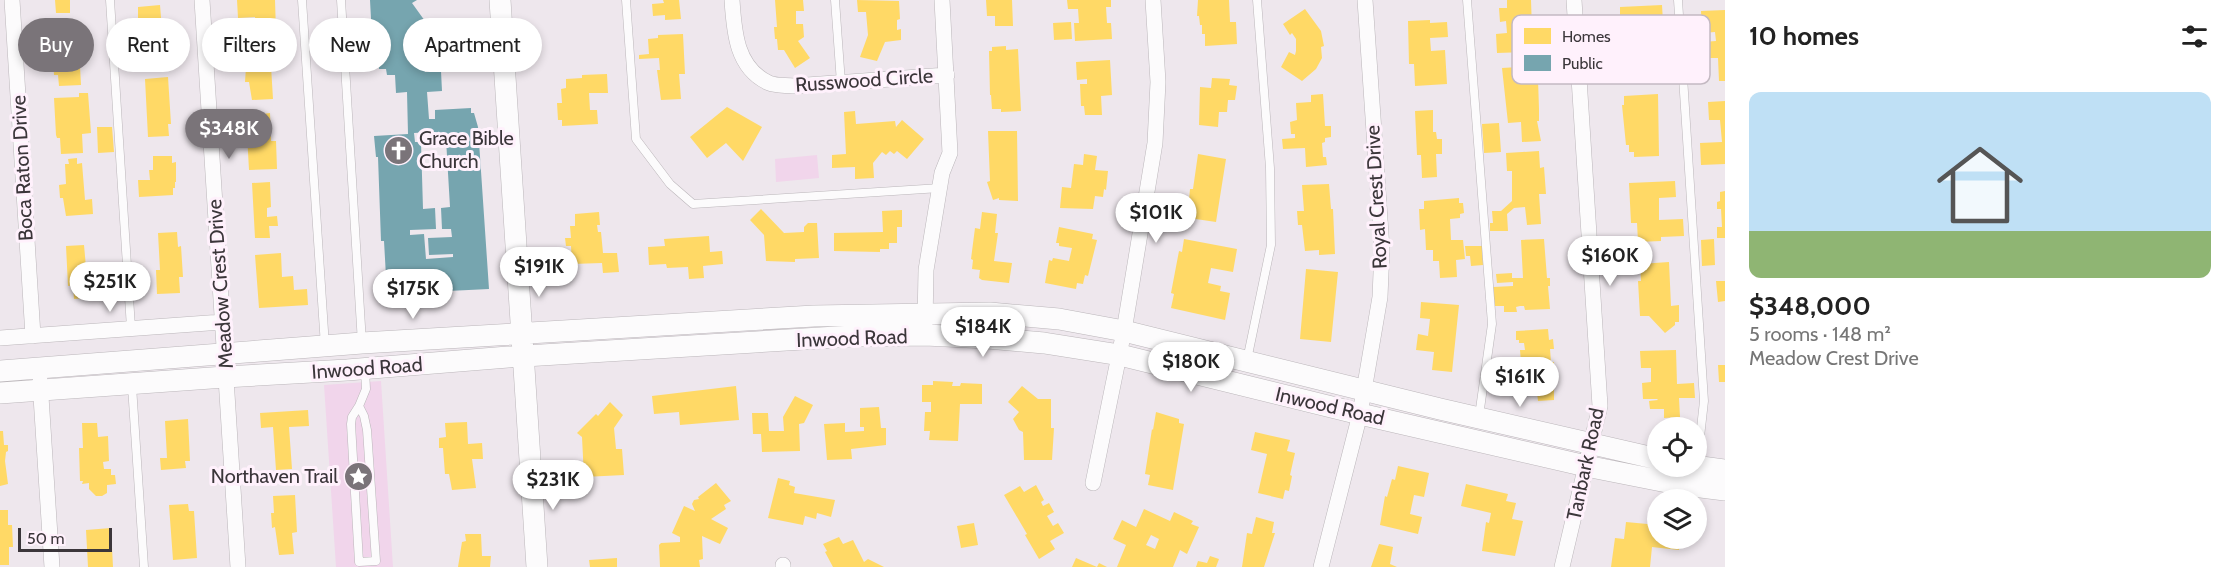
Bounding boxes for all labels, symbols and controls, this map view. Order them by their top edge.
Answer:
legend [1512,15,1710,84]
chip: Buy [18,18,94,72]
chip: Rent [106,18,190,72]
chip: Filters [202,18,297,72]
chip: New [309,18,391,72]
chip: Apartment [403,18,542,72]
text: 10 homes [1749,20,1859,52]
icon: filters [2178,20,2211,53]
text: Homes [1562,27,1611,46]
text: Public [1562,54,1603,73]
street label: Russwood Circle [794,63,934,97]
street label: Boca Raton Drive [6,95,38,241]
pin: $348K [187,109,271,160]
text: $348K [199,116,259,140]
street label: Royal Crest Drive [1360,124,1392,270]
place label: Grace Bible Church [419,126,514,173]
icon: home [1926,131,2034,239]
church icon: Grace Bible Church [382,134,414,166]
pin: $101K [1114,193,1198,244]
street label: Meadow Crest Drive [202,199,238,369]
text: $101K [1129,200,1183,224]
pin: $160K [1568,236,1652,287]
text: $160K [1582,243,1638,267]
pin: $191K [497,247,581,298]
text: $191K [514,254,564,278]
pin: $251K [68,262,152,313]
text: $251K [84,269,136,293]
pin: $175K [371,269,455,320]
text: $175K [387,276,439,300]
text: $348,000 [1749,290,1871,322]
pin: $184K [941,307,1025,358]
text: $184K [955,314,1011,338]
text: 5 rooms · 148 m² [1749,322,1891,346]
street label: Inwood Road [796,324,908,352]
pin: $180K [1149,342,1233,393]
text: Meadow Crest Drive [1749,346,1919,370]
text: $180K [1162,349,1220,373]
street label: Inwood Road [311,352,423,384]
pin: $161K [1478,357,1562,408]
text: $161K [1495,364,1545,388]
street label: Inwood Road [1273,382,1387,430]
street label: Tanbark Road [1561,406,1609,522]
map controls [1647,417,1707,549]
button: locate [1647,417,1707,477]
place icon: Northaven Trail [343,460,375,492]
pin: $231K [511,460,595,511]
place label: Northaven Trail [211,464,338,488]
text: $231K [527,467,579,491]
button: layers [1647,489,1707,549]
scale bar [18,525,112,552]
text: 50 m [27,529,64,548]

